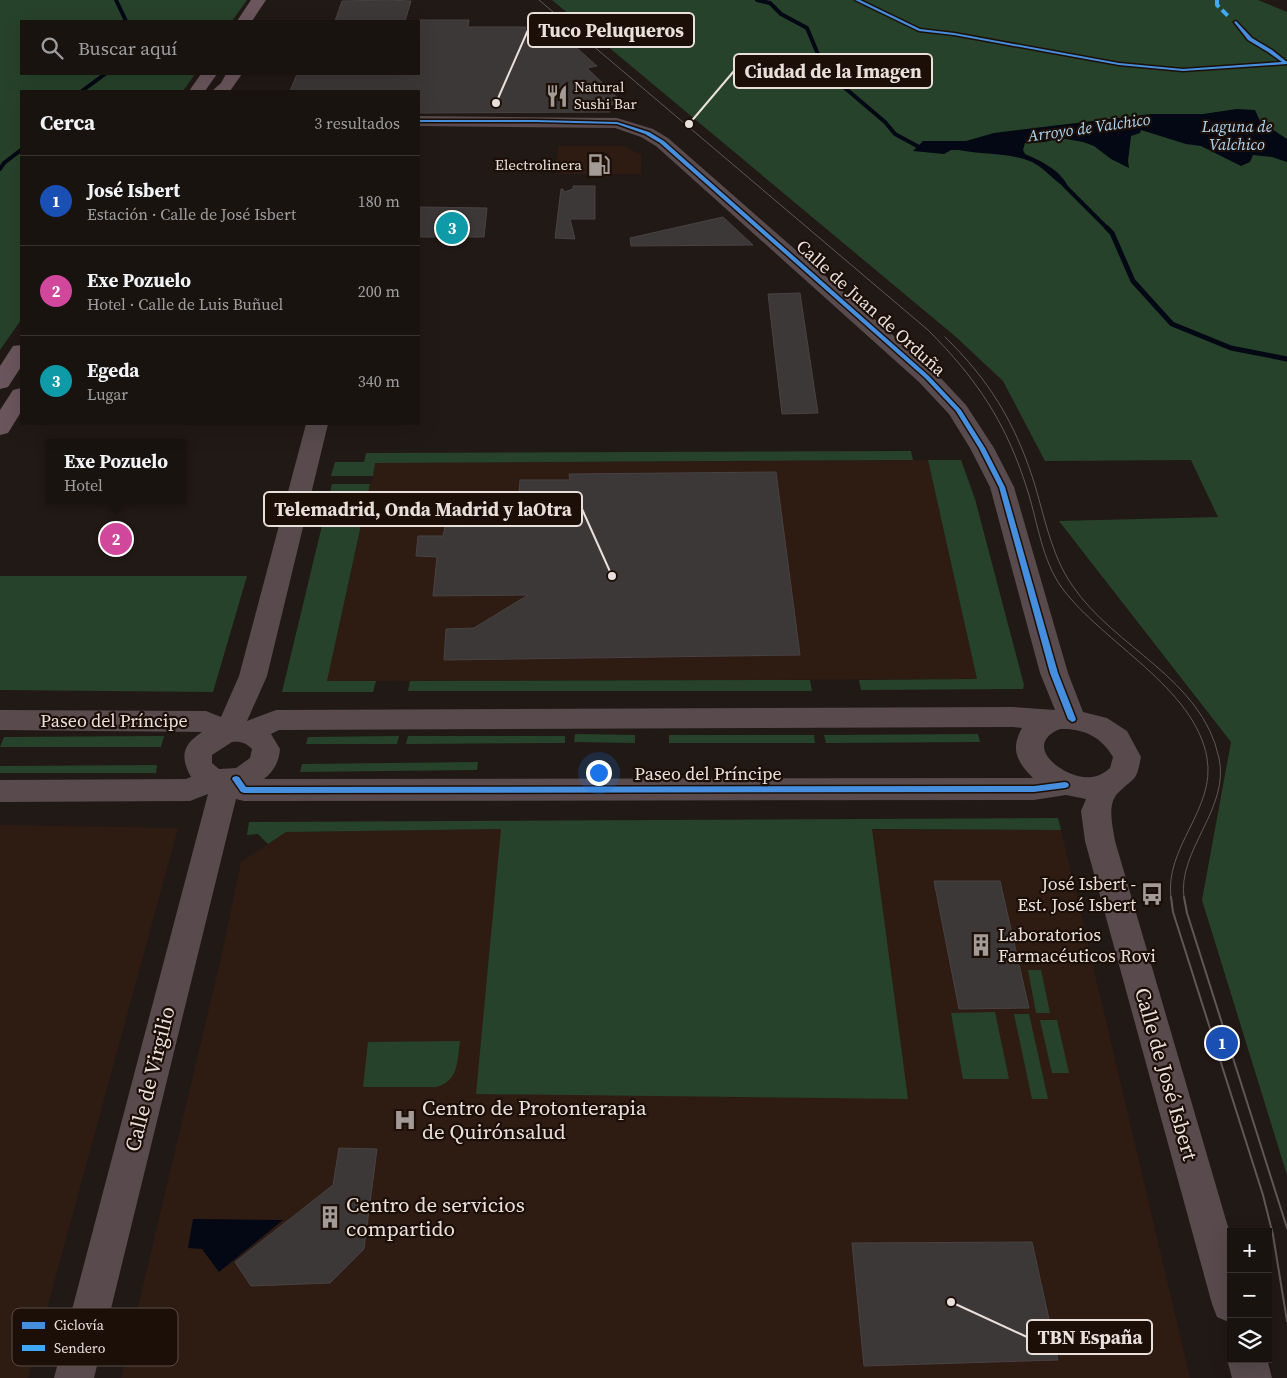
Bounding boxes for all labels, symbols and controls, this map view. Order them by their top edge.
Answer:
callout: Tuco Peluqueros [528,13,694,47]
text: Tuco Peluqueros [538,17,684,43]
search box [20,20,420,75]
icon: search [38,34,66,62]
text: Buscar aquí [78,35,177,61]
callout: Ciudad de la Imagen [734,54,932,88]
text: Ciudad de la Imagen [744,58,922,84]
place label: Natural Sushi Bar [574,76,638,114]
restaurant icon: Natural Sushi Bar [544,83,570,109]
water label: Arroyo de Valchico [1025,107,1152,147]
text: Cerca [40,108,95,137]
text: 3 resultados [314,112,400,134]
water label: Laguna de Valchico [1201,115,1273,155]
fuel station icon: Electrolinera [586,152,612,178]
place label: Electrolinera [495,154,582,175]
text: José Isbert [87,177,180,203]
text: 1 [52,190,60,212]
text: 180 m [358,190,400,212]
text: Estación · Calle de José Isbert [87,203,296,225]
pin: 3 [436,209,468,247]
street label: Calle de Juan de Orduña [791,234,952,382]
text: Exe Pozuelo [87,267,191,293]
text: 2 [52,280,60,302]
text: 200 m [358,280,400,302]
text: Hotel · Calle de Luis Buñuel [87,293,283,315]
text: Egeda [87,357,139,383]
text: 3 [52,370,60,392]
text: 340 m [358,370,400,392]
text: Lugar [87,383,128,405]
popup [46,439,186,504]
text: Exe Pozuelo [64,448,168,474]
text: Hotel [64,474,103,496]
callout: Telemadrid, Onda Madrid y laOtra [264,492,582,526]
text: Telemadrid, Onda Madrid y laOtra [274,496,573,522]
pin: 2 [100,520,132,558]
street label: Paseo del Príncipe [40,708,188,733]
your location [586,760,612,786]
street label: Paseo del Príncipe [634,761,782,786]
place label: José Isbert - Est. José Isbert [1017,871,1136,917]
bus stop icon: José Isbert - Est. José Isbert [1139,881,1165,907]
place label: Laboratorios Farmacéuticos Rovi [998,922,1156,968]
building icon: Laboratorios Farmacéuticos Rovi [968,932,994,958]
street label: Calle de José Isbert [1128,984,1205,1164]
street label: Calle de Virgilio [117,1003,182,1154]
pin: 1 [1206,1024,1238,1062]
place label: Centro de Protonterapia de Quirónsalud [422,1093,647,1146]
hospital icon: Centro de Protonterapia de Quirónsalud [392,1107,418,1133]
place label: Centro de servicios compartido [346,1190,525,1243]
building icon: Centro de servicios compartido [317,1204,343,1230]
map controls [1227,1228,1272,1363]
button: + [1227,1228,1272,1273]
button: − [1227,1273,1272,1318]
legend [12,1308,178,1366]
text: Ciclovía [54,1315,105,1335]
button: layers [1227,1318,1272,1363]
callout: TBN España [1027,1320,1152,1354]
text: TBN España [1037,1324,1143,1350]
text: Sendero [54,1338,106,1358]

